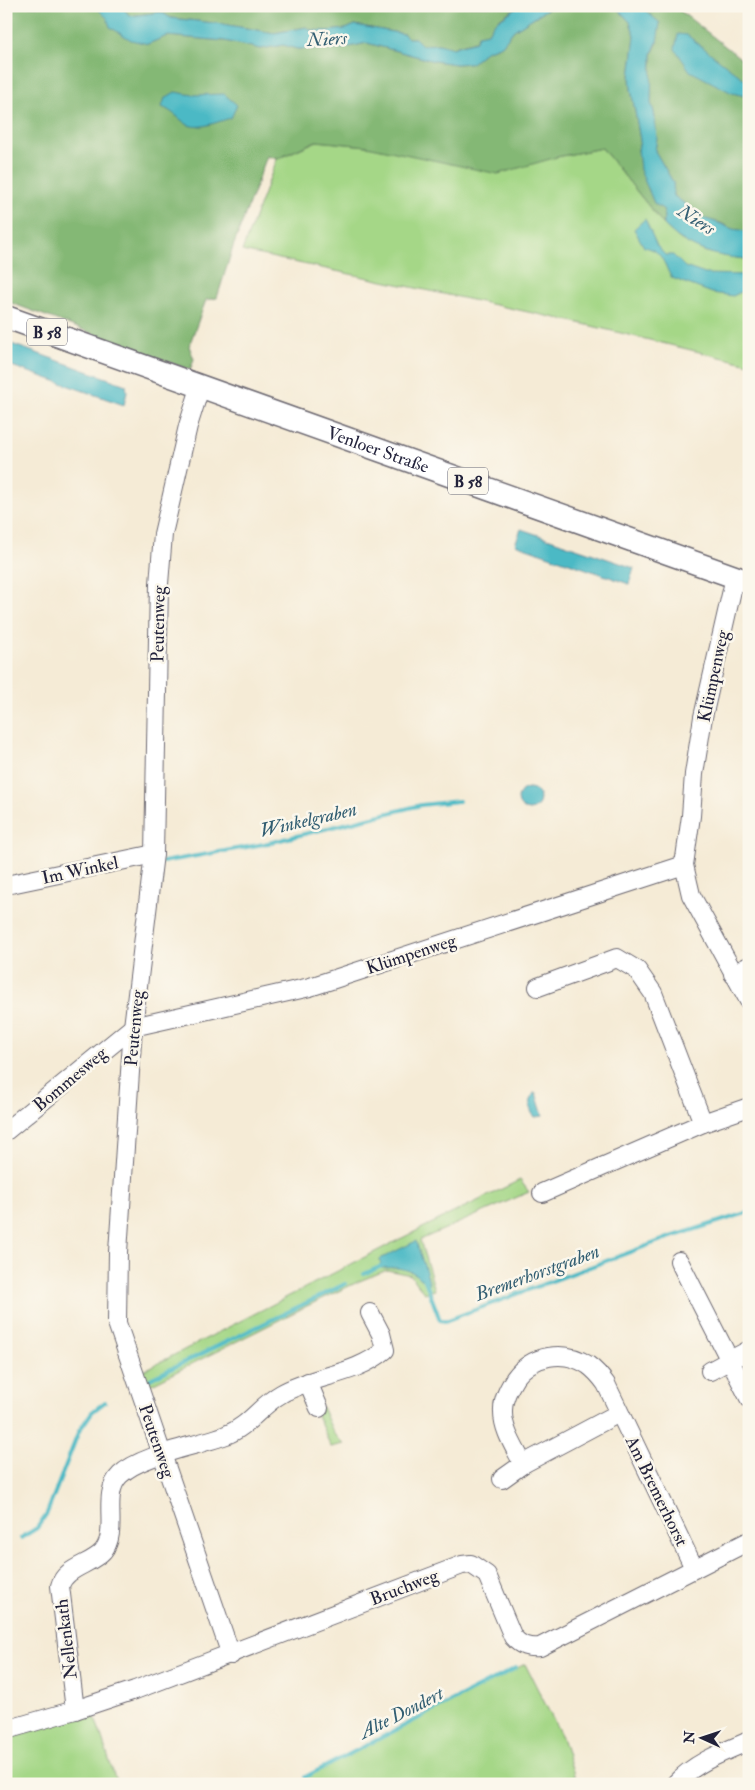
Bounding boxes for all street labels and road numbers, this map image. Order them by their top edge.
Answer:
road number: B 58 [27,318,67,346]
street label: Venloer Straße [324,422,432,479]
road number: B 58 [448,468,488,494]
street label: Peutenweg [146,584,171,663]
street label: Klümpenweg [693,627,735,724]
street label: Im Winkel [40,851,121,890]
street label: Klümpenweg [363,929,460,980]
street label: Peutenweg [120,988,149,1067]
street label: Bommesweg [29,1041,113,1117]
street label: Peutenweg [133,1401,180,1482]
street label: Am Bremerhorst [619,1431,693,1550]
street label: Bruchweg [367,1563,443,1611]
street label: Nellenkath [50,1597,83,1680]

